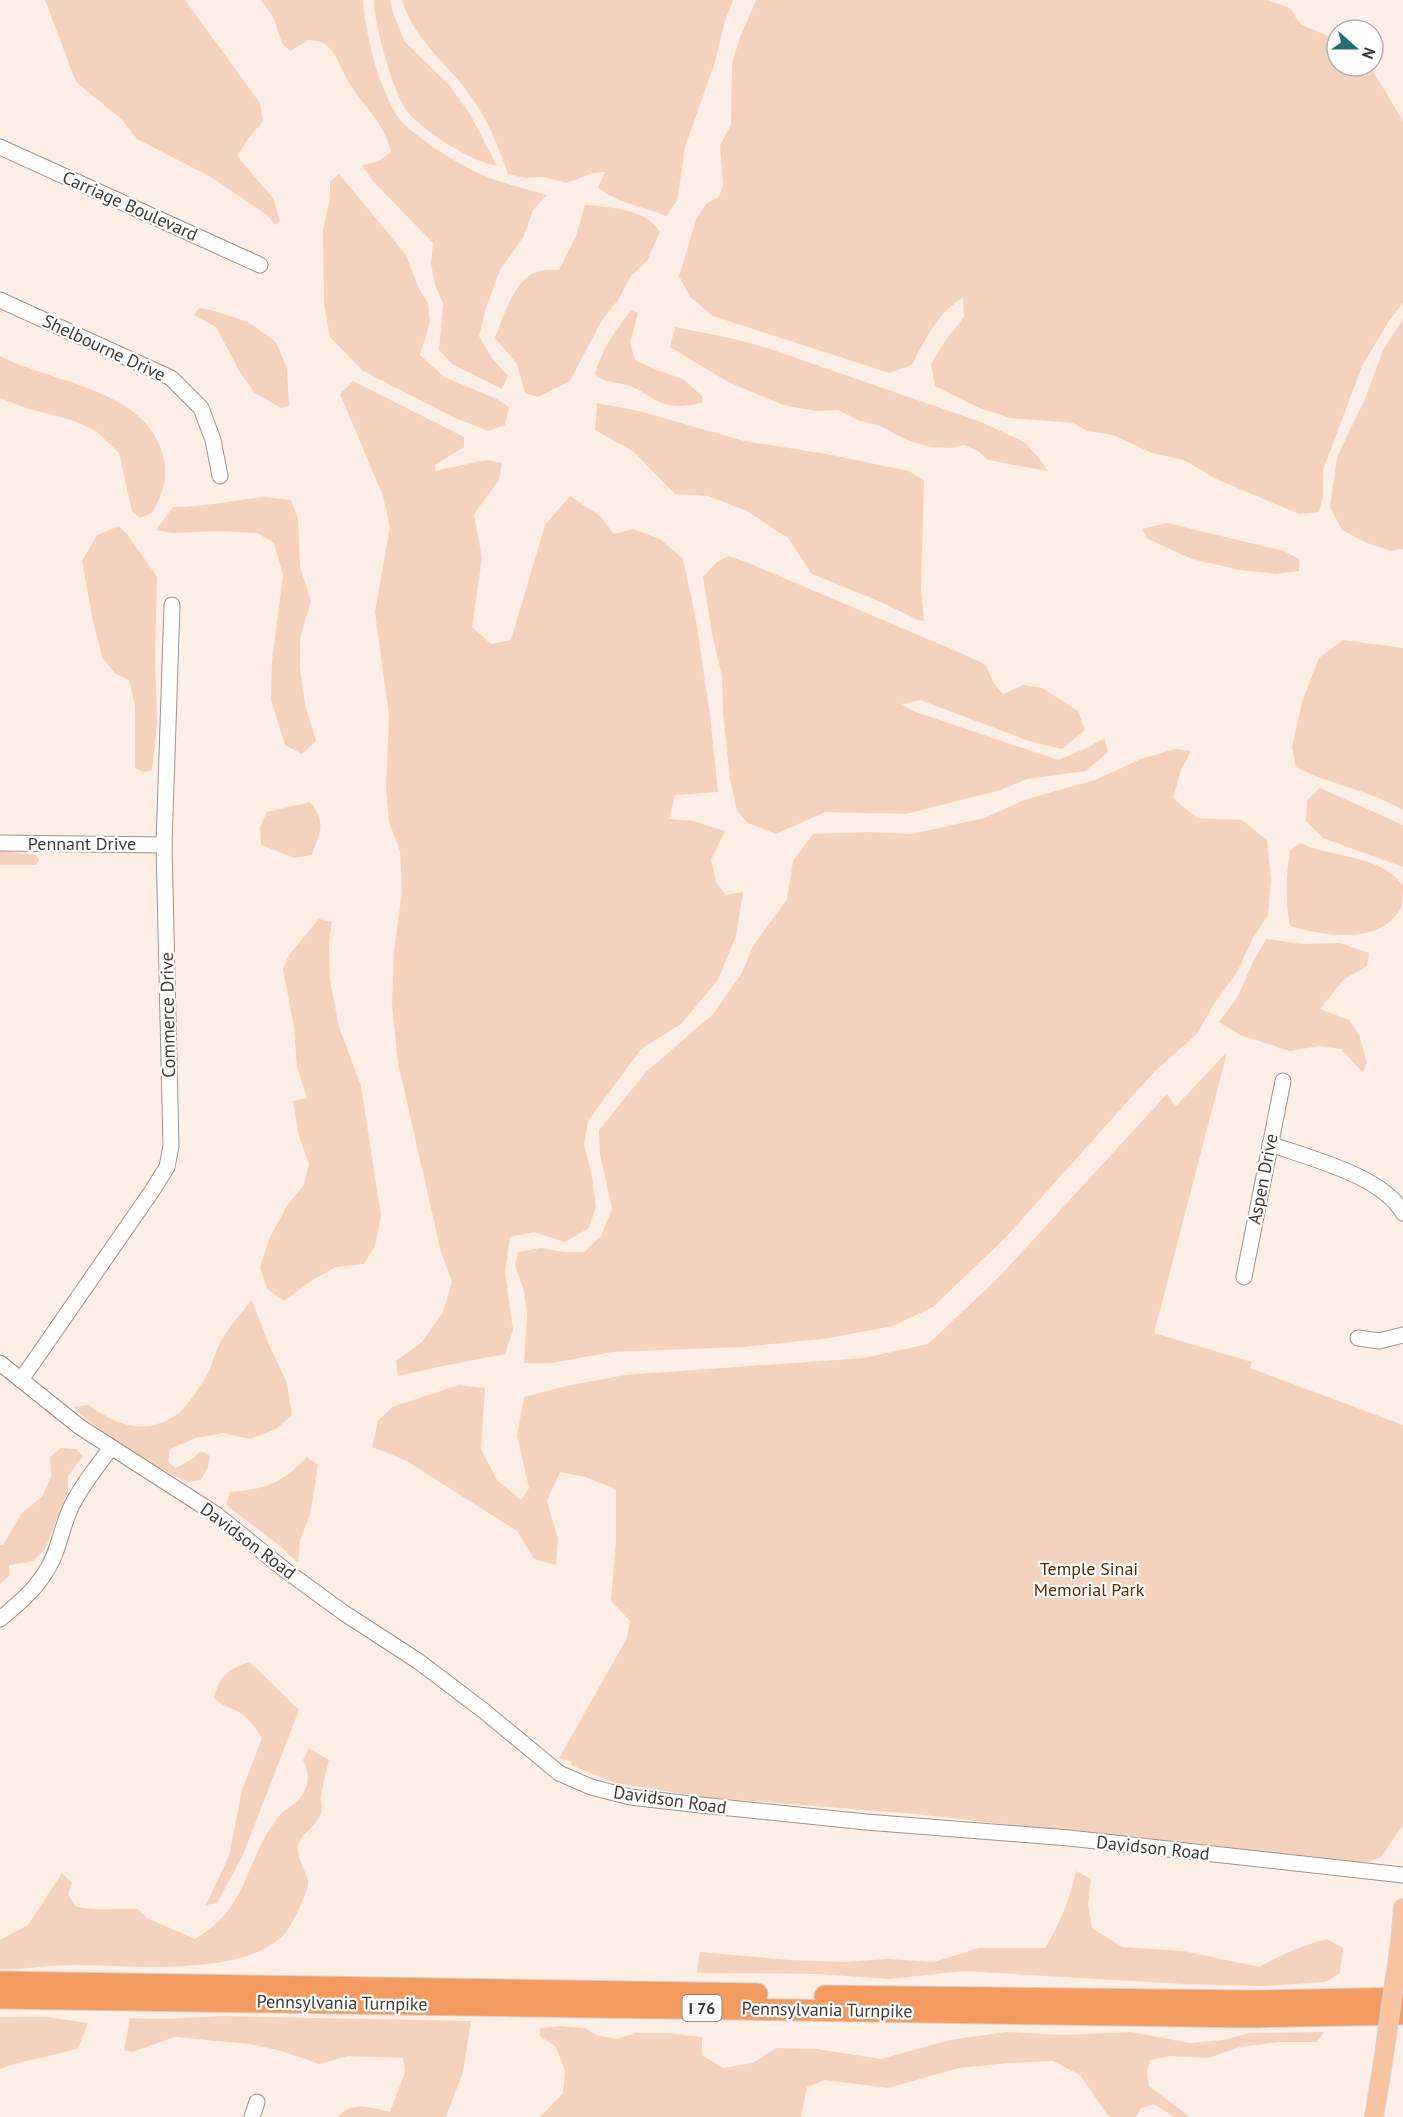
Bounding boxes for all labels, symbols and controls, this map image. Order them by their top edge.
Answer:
north arrow [1325,18,1385,78]
text: N [1358,45,1380,62]
street label: Carriage Boulevard [59,165,201,246]
street label: Shelbourne Drive [39,309,169,386]
street label: Pennant Drive [28,832,136,855]
street label: Commerce Drive [155,952,180,1078]
street label: Aspen Drive [1242,1132,1283,1226]
street label: Davidson Road [196,1497,301,1584]
park label: Temple Sinai Memorial Park [1034,1557,1145,1601]
street label: Davidson Road [612,1780,728,1819]
street label: Davidson Road [1095,1830,1211,1865]
street label: Pennsylvania Turnpike [256,1990,428,2015]
road number: I 76 [682,1995,722,2021]
street label: Pennsylvania Turnpike [741,1997,913,2022]

